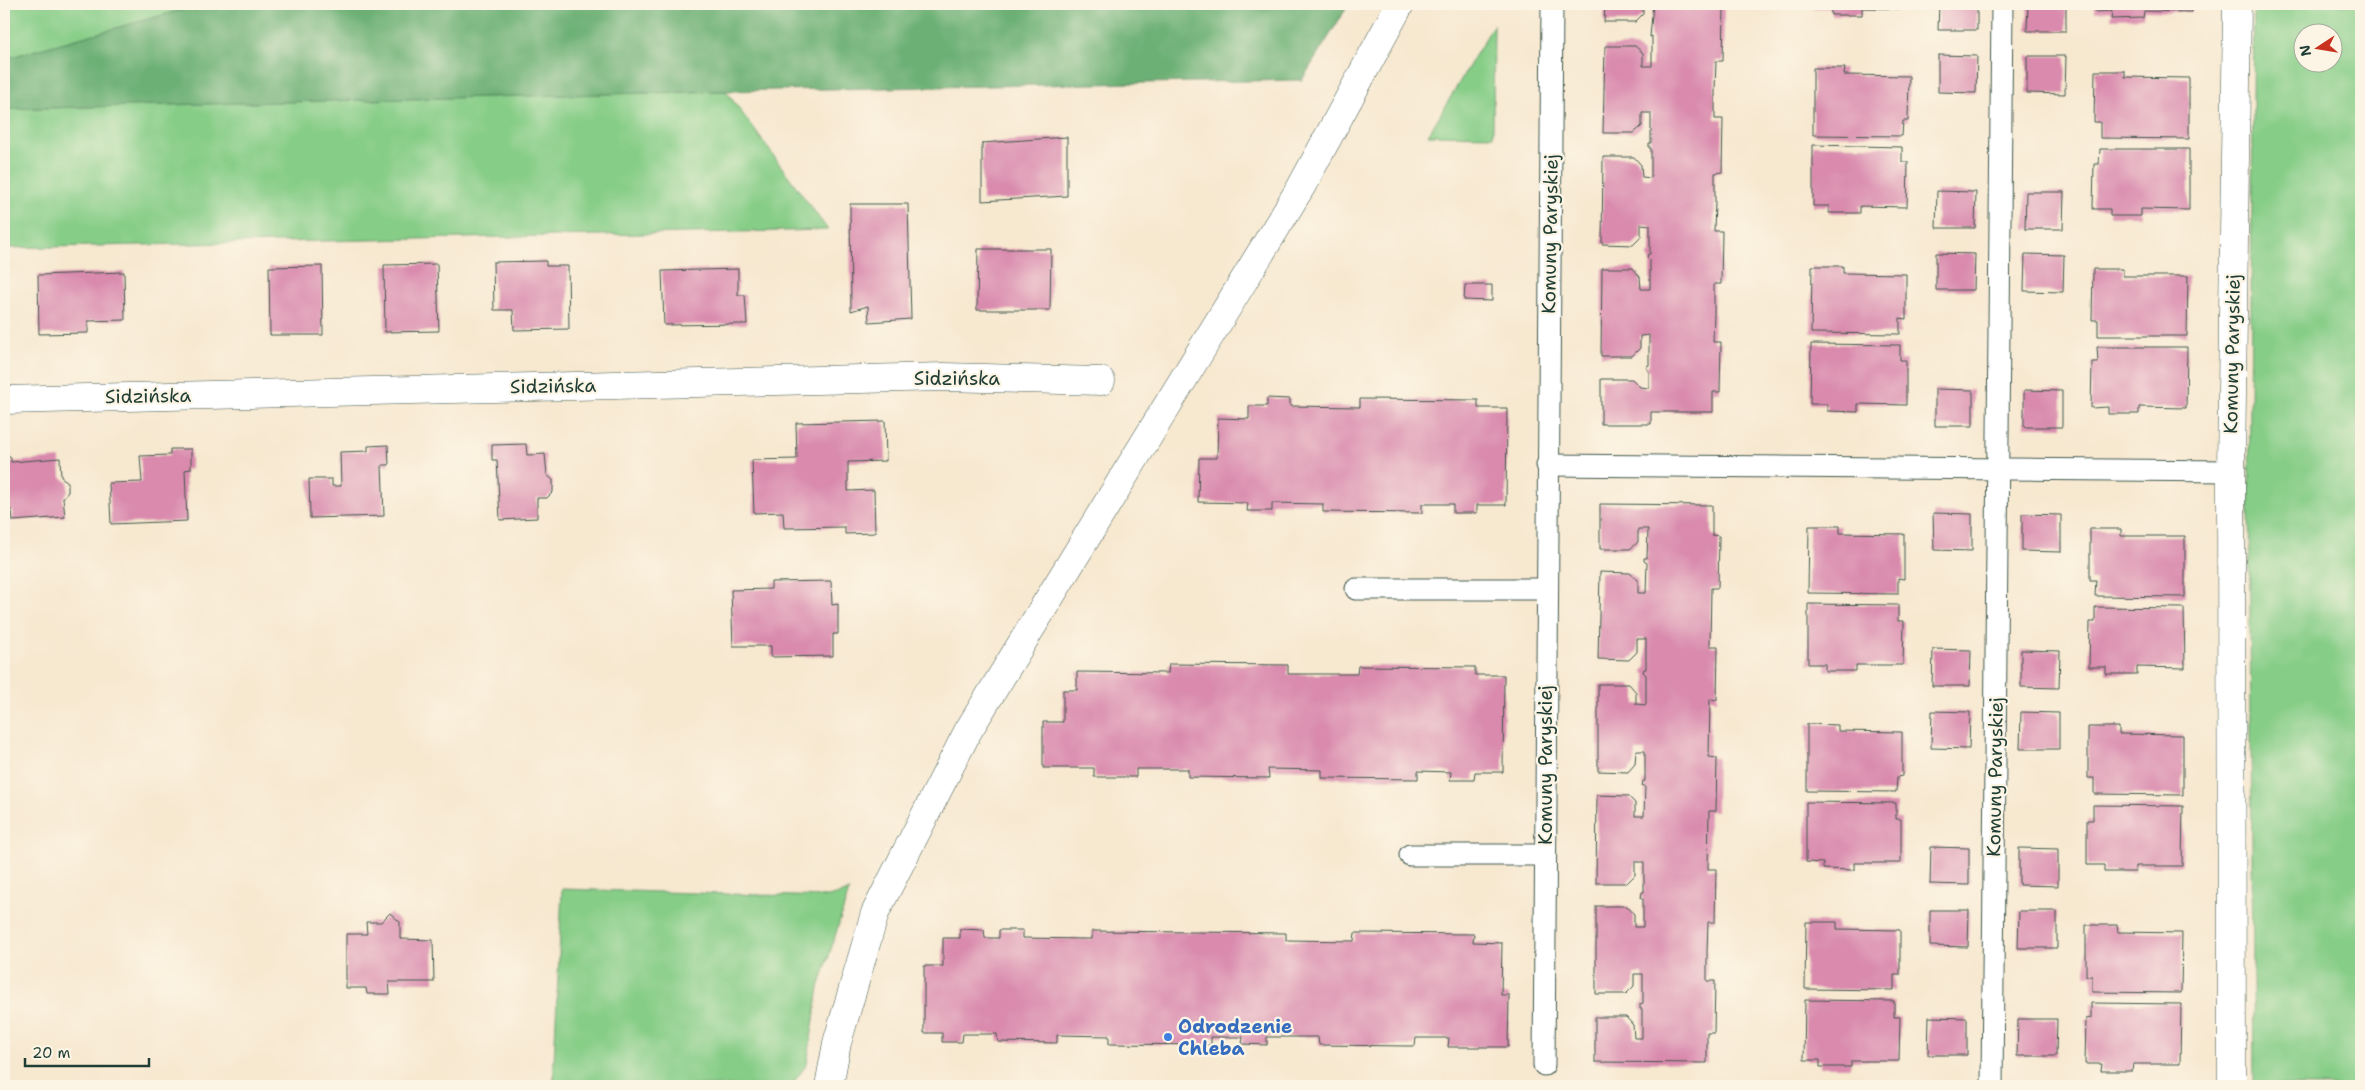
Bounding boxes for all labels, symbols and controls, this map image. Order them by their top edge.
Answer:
north arrow [2292,22,2342,72]
text: N [2295,43,2315,58]
street label: Komuny Paryskiej [1536,154,1564,314]
street label: Komuny Paryskiej [2218,274,2246,434]
street label: Sidzińska [914,366,1000,391]
street label: Sidzińska [510,373,597,399]
street label: Sidzińska [105,383,192,409]
street label: Komuny Paryskiej [1533,685,1558,845]
street label: Komuny Paryskiej [1981,697,2009,857]
place label: Odrodzenie Chleba [1178,1014,1292,1061]
marker: Odrodzenie Chleba [1162,1031,1174,1043]
scale bar [25,1035,149,1067]
text: 20 m [32,1043,71,1063]

